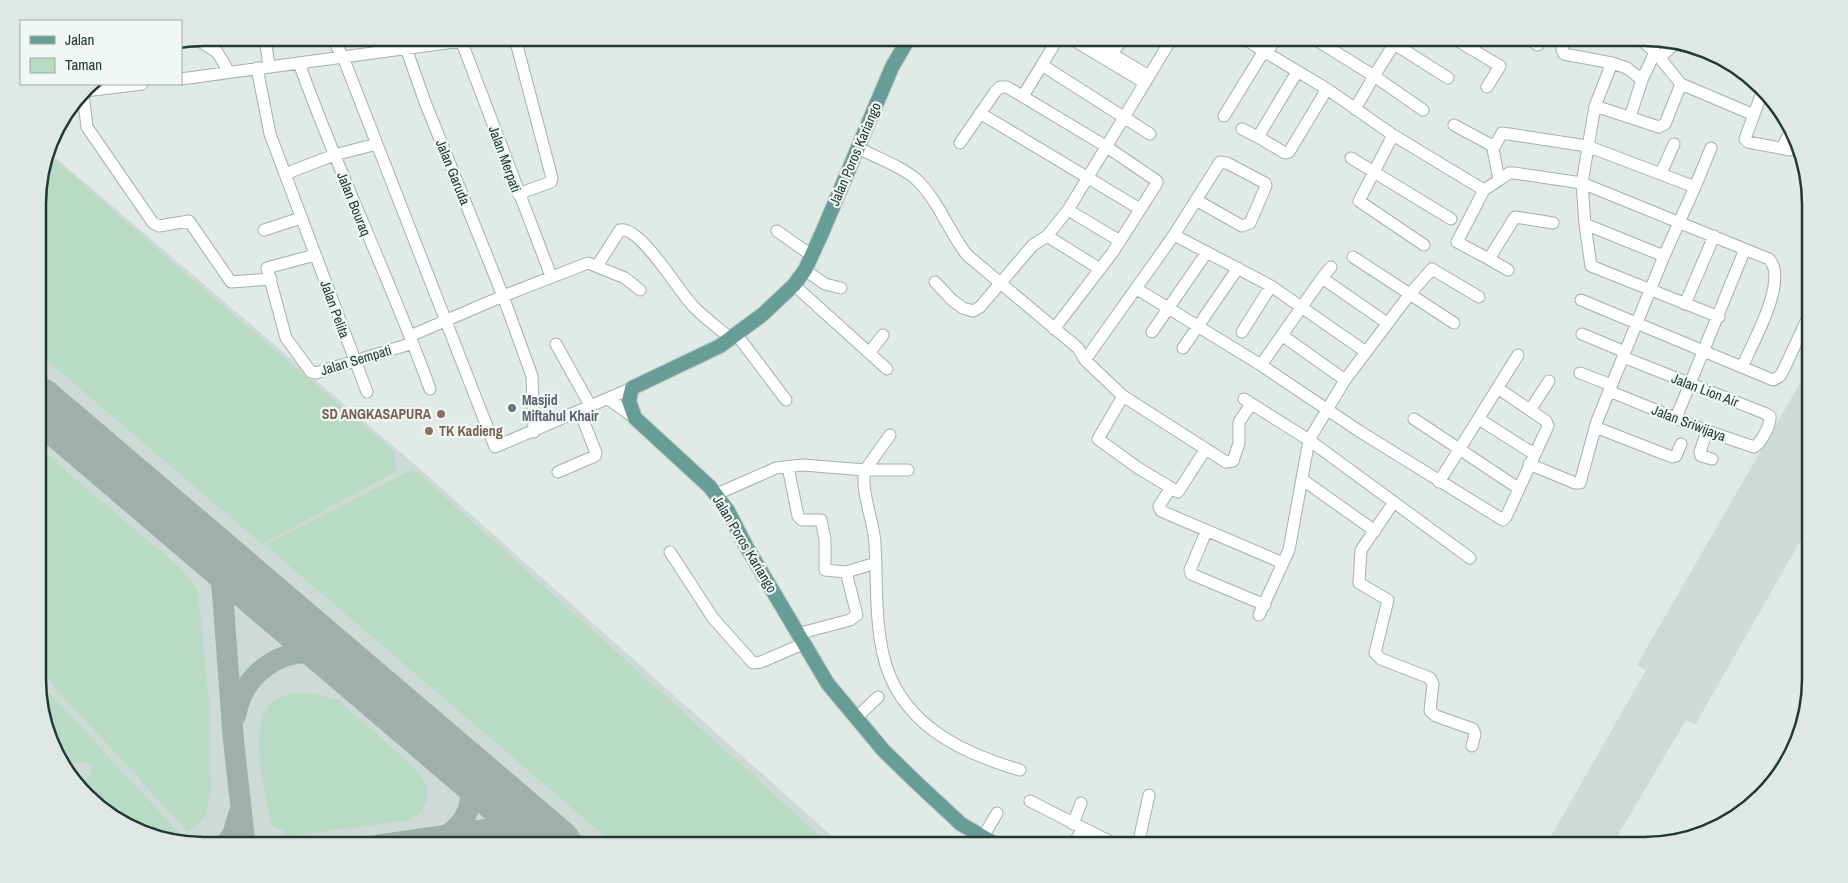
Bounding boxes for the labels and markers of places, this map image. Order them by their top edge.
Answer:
place label: Masjid Miftahul Khair [522,391,599,425]
marker: Masjid Miftahul Khair [506,402,518,414]
place label: SD ANGKASAPURA [322,405,432,423]
marker: SD ANGKASAPURA [435,408,447,420]
place label: TK Kadieng [439,422,503,440]
marker: TK Kadieng [423,425,435,437]

